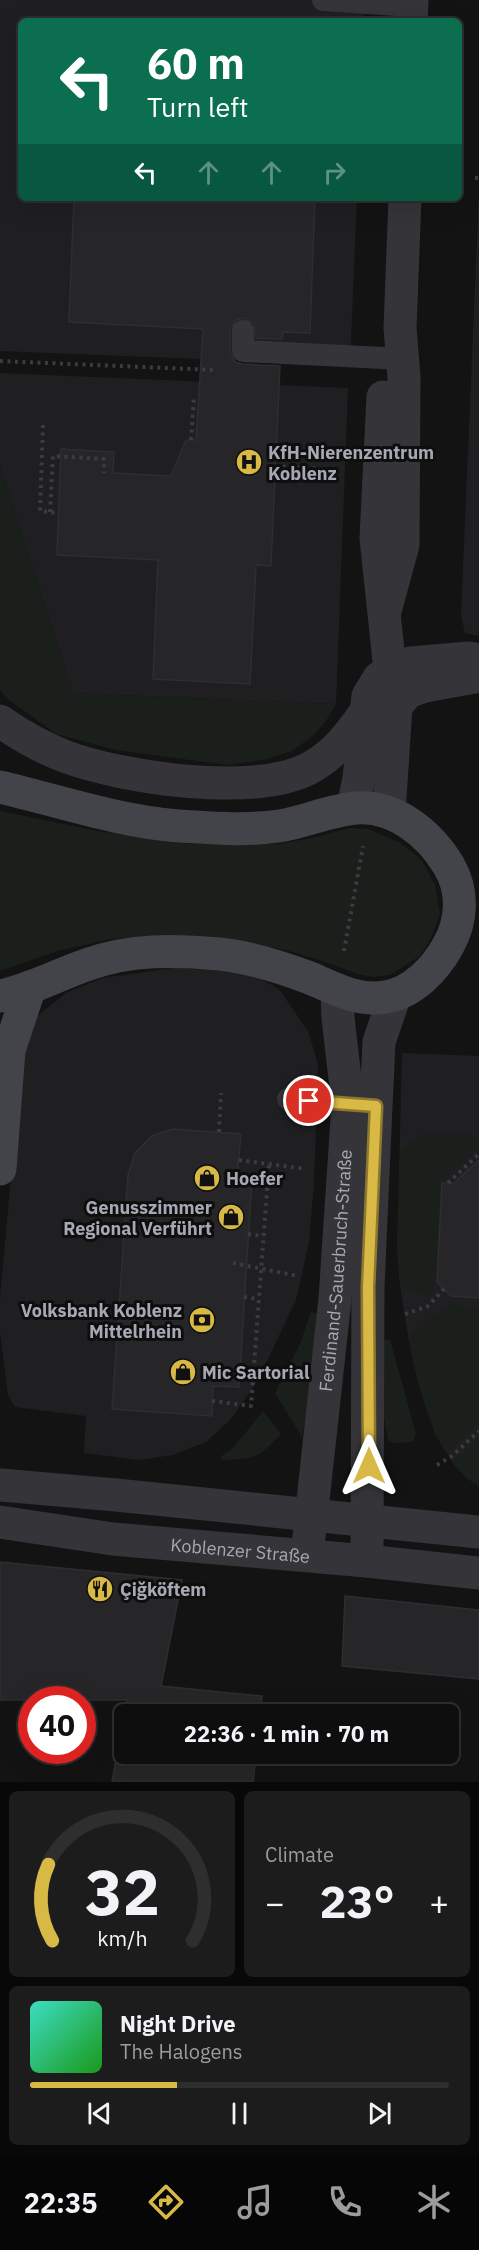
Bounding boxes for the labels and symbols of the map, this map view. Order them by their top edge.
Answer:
place label: KfH-Nierenzentrum Koblenz [268,441,434,485]
hospital icon: KfH-Nierenzentrum Koblenz [234,447,264,477]
pin [283,1075,334,1126]
street label: Ferdinand-Sauerbruch-Straße [313,1148,356,1393]
shop icon: Hoefer [192,1163,222,1193]
place label: Hoefer [226,1167,283,1190]
place label: Genusszimmer Regional Verführt [63,1196,212,1240]
shop icon: Genusszimmer Regional Verführt [216,1202,246,1232]
place label: Volksbank Koblenz Mittelrhein [21,1299,182,1343]
bank icon: Volksbank Koblenz Mittelrhein [187,1305,217,1335]
shop icon: Mic Sartorial [168,1357,198,1387]
place label: Mic Sartorial [202,1361,310,1384]
position arrow [337,1434,401,1498]
street label: Koblenzer Straße [170,1533,311,1568]
restaurant icon: Çiğköftem [85,1574,115,1604]
place label: Çiğköftem [120,1578,206,1601]
speed limit sign: 40 [18,1686,96,1764]

